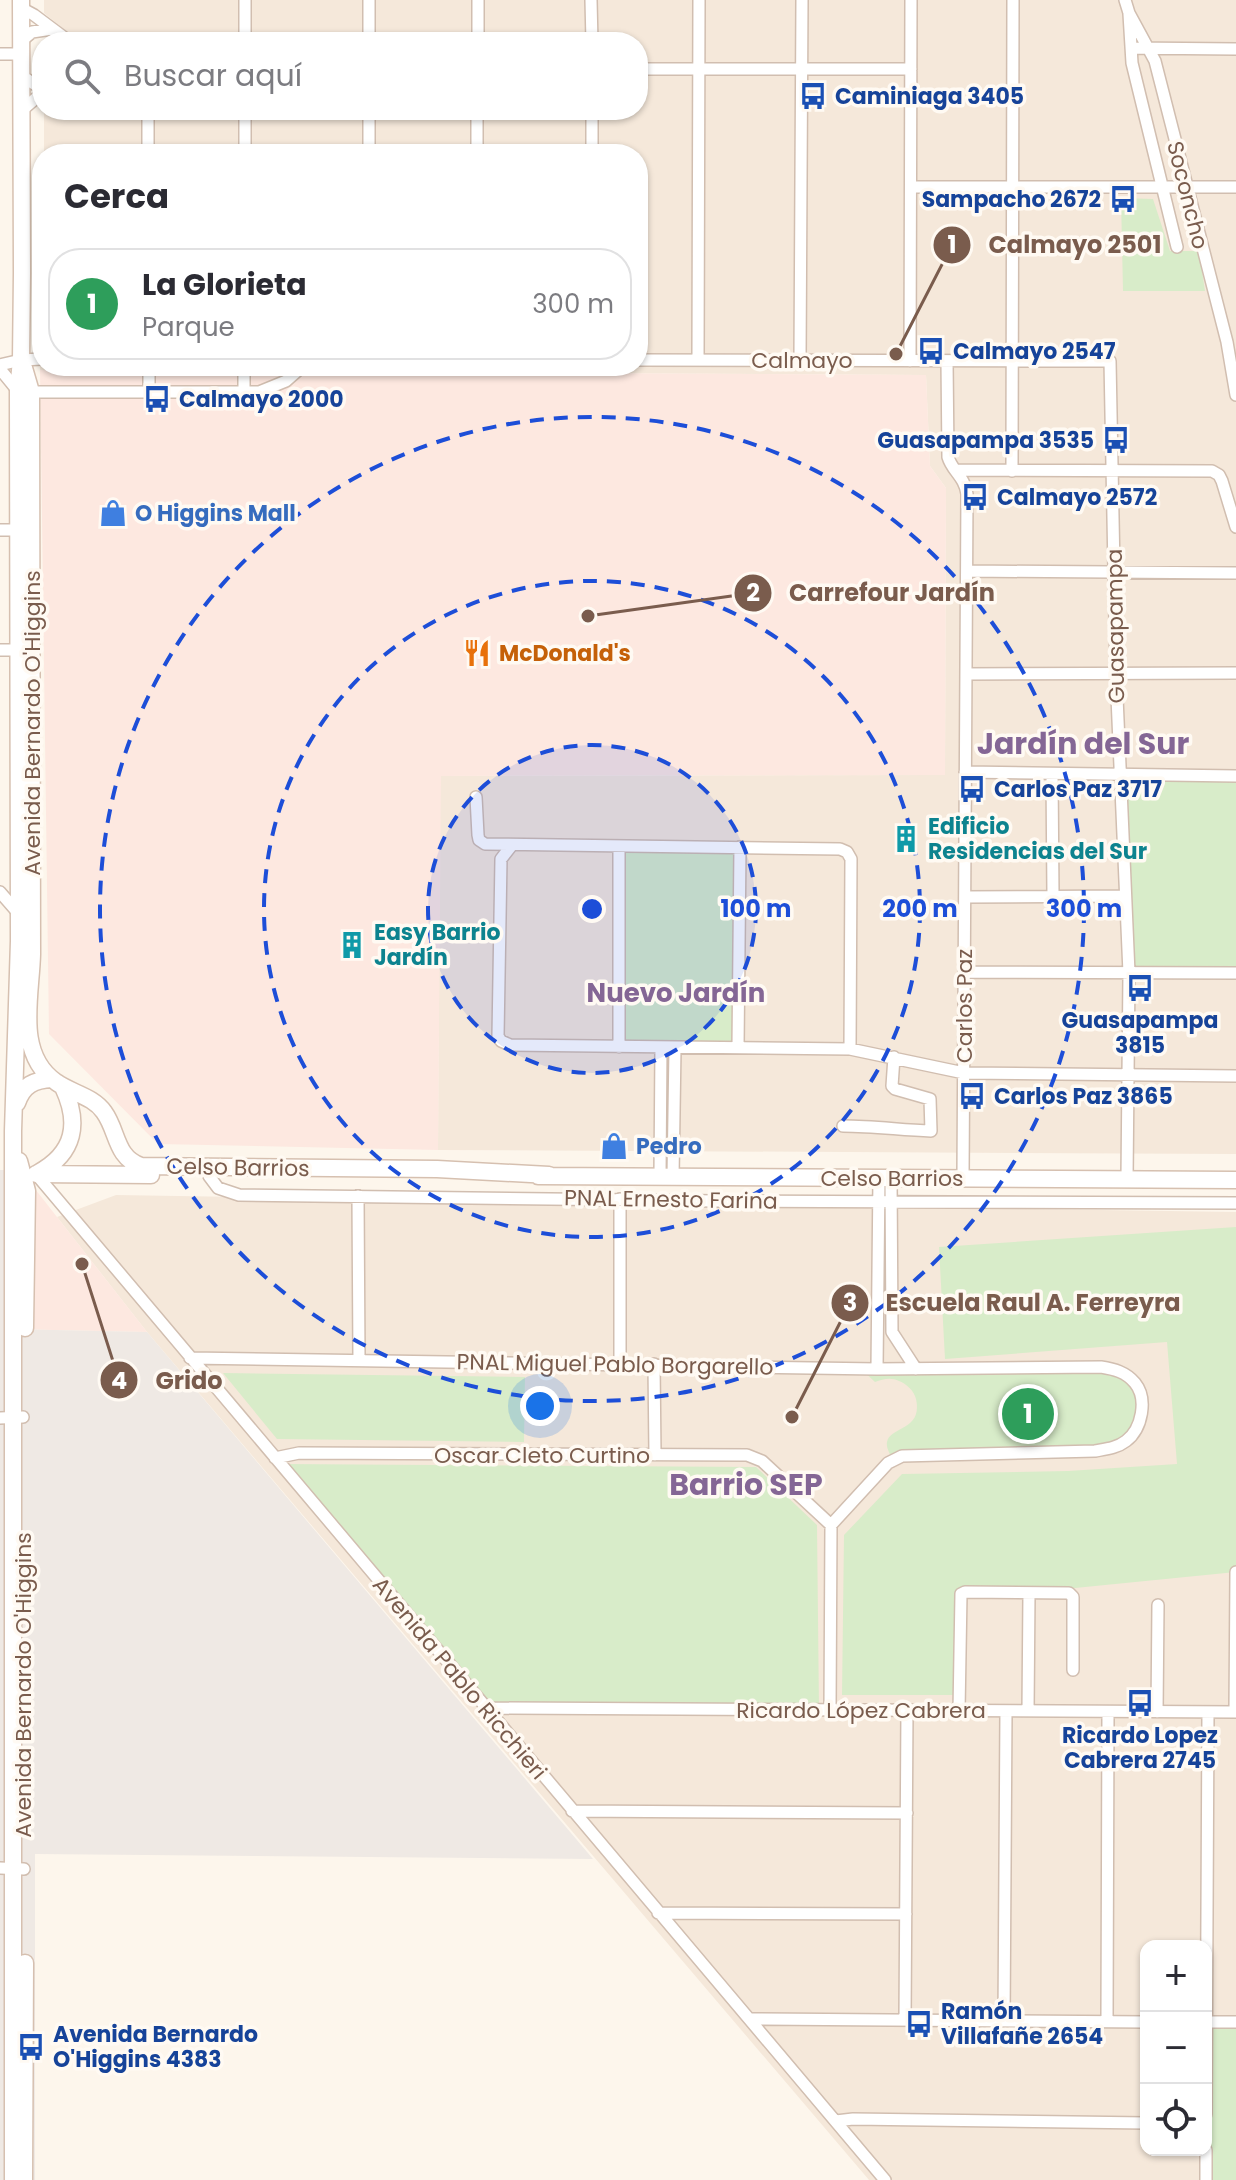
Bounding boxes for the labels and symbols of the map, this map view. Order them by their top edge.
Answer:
bus stop icon: Caminiaga 3405 [798,81,828,111]
place label: Caminiaga 3405 [835,81,1024,112]
street label: Soconcho [1159,138,1216,252]
place label: Sampacho 2672 [922,184,1101,215]
bus stop icon: Sampacho 2672 [1108,184,1138,214]
callout: Calmayo 2501 [932,221,1177,269]
text: 1 [947,228,957,261]
text: Calmayo 2501 [989,228,1161,261]
bus stop icon: Calmayo 2547 [916,336,946,366]
place label: Calmayo 2547 [953,336,1116,367]
street label: Calmayo [751,345,853,376]
bus stop icon: Calmayo 2000 [142,384,172,414]
place label: Calmayo 2000 [179,384,344,415]
place label: Guasapampa 3535 [877,425,1094,456]
bus stop icon: Guasapampa 3535 [1101,425,1131,455]
bus stop icon: Calmayo 2572 [960,482,990,512]
place label: Calmayo 2572 [997,482,1157,513]
shop icon: O Higgins Mall [98,498,128,528]
place label: O Higgins Mall [135,498,296,529]
street label: Guasapampa [1099,548,1132,704]
callout: Carrefour Jardín [733,569,1011,617]
street label: Avenida Bernardo O'Higgins [17,570,48,876]
text: 2 [746,576,760,609]
text: Carrefour Jardín [789,576,995,609]
restaurant icon: McDonald's [462,638,492,668]
place label: McDonald's [499,638,631,669]
district label: Jardín del Sur [977,722,1190,765]
bus stop icon: Carlos Paz 3717 [957,774,987,804]
place label: Carlos Paz 3717 [994,774,1162,805]
place label: Edificio Residencias del Sur [928,811,1147,867]
building icon: Edificio Residencias del Sur [891,824,921,854]
text: 100 m [721,892,791,925]
text: 200 m [882,892,958,925]
text: 300 m [1046,892,1122,925]
centre of rings [578,895,606,923]
place label: Easy Barrio Jardín [374,917,500,973]
building icon: Easy Barrio Jardín [337,930,367,960]
street label: Carlos Paz [949,949,980,1063]
bus stop icon: Guasapampa 3815 [1125,973,1155,1003]
district label: Nuevo Jardín [587,975,765,1011]
place label: Guasapampa 3815 [1062,1005,1218,1061]
bus stop icon: Carlos Paz 3865 [957,1081,987,1111]
place label: Carlos Paz 3865 [994,1081,1173,1112]
shop icon: Pedro [599,1131,629,1161]
place label: Pedro [636,1131,702,1162]
street label: Celso Barrios [166,1151,310,1184]
street label: Celso Barrios [820,1163,964,1194]
street label: PNAL Ernesto Farina [564,1182,778,1217]
callout: Escuela Raul A. Ferreyra [830,1279,1197,1327]
text: 3 [843,1286,857,1319]
text: Escuela Raul A. Ferreyra [885,1286,1181,1319]
street label: PNAL Miguel Pablo Borgarello [456,1346,774,1383]
callout: Grido [99,1356,238,1404]
text: 4 [111,1364,127,1397]
text: Grido [155,1364,223,1397]
pin: 1 [1002,1384,1054,1444]
your location [520,1386,560,1426]
street label: Oscar Cleto Curtino [434,1440,650,1471]
district label: Barrio SEP [669,1463,823,1506]
street label: Avenida Bernardo O'Higgins [8,1532,39,1838]
street label: Avenida Pablo Ricchieri [365,1570,554,1786]
bus stop icon: Ricardo Lopez Cabrera 2745 [1125,1688,1155,1718]
street label: Ricardo López Cabrera [736,1695,986,1726]
place label: Ricardo Lopez Cabrera 2745 [1062,1720,1218,1776]
place label: Ramón Villafañe 2654 [941,1996,1103,2052]
bus stop icon: Ramón Villafañe 2654 [904,2009,934,2039]
place label: Avenida Bernardo O'Higgins 4383 [53,2019,258,2075]
bus stop icon: Avenida Bernardo O'Higgins 4383 [16,2032,46,2062]

